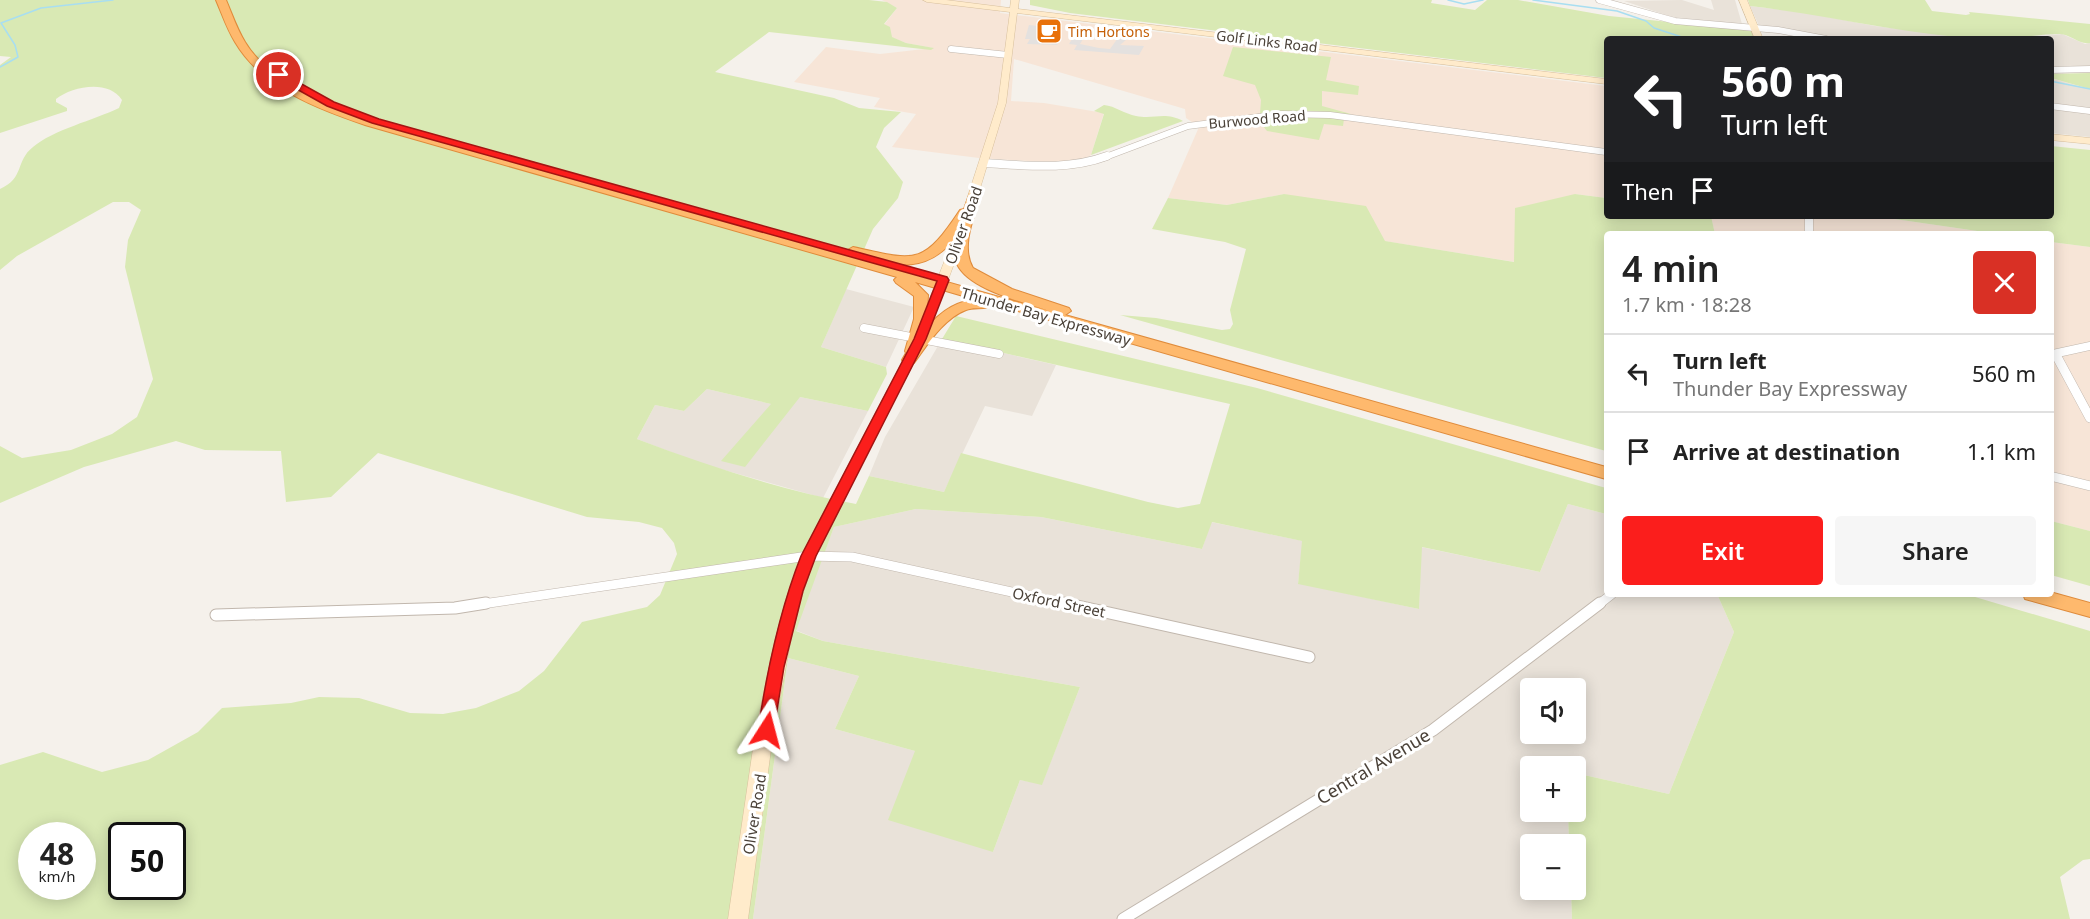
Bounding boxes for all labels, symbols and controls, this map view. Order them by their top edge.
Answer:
cafe icon: Tim Hortons [1034,16,1064,46]
place label: Tim Hortons [1068,22,1150,41]
street label: Golf Links Road [1215,25,1319,57]
pin [253,49,304,100]
text: 560 m [1721,52,1845,109]
icon: arrive [262,58,295,91]
icon: left [1622,60,1700,138]
street label: Burwood Road [1208,105,1306,133]
text: Turn left [1721,106,1827,143]
icon: arrive [1686,174,1719,207]
text: Then [1622,176,1674,206]
street label: Oliver Road [940,183,986,267]
text: 4 min [1622,244,1720,293]
button: close [1973,251,2036,314]
street label: Thunder Bay Expressway [959,282,1134,350]
text: 1.7 km · 18:28 [1622,291,1752,318]
text: Turn left [1673,345,1767,375]
icon: left [1622,357,1655,390]
text: 560 m [1972,358,2036,388]
text: Thunder Bay Expressway [1673,375,1907,402]
icon: arrive [1622,435,1655,468]
text: Arrive at destination [1673,436,1900,466]
text: 1.1 km [1967,436,2036,466]
button: Exit [1622,516,1823,585]
button: Share [1835,516,2036,585]
street label: Oxford Street [1011,582,1108,622]
map controls [1520,678,1586,900]
button: sound [1520,678,1586,744]
position arrow [735,698,799,762]
street label: Central Avenue [1312,723,1434,809]
button: + [1520,756,1586,822]
street label: Oliver Road [738,772,770,856]
speed limit sign: 50 [108,822,186,900]
text: 48 [40,833,74,874]
button: − [1520,834,1586,900]
text: km/h [39,866,75,886]

